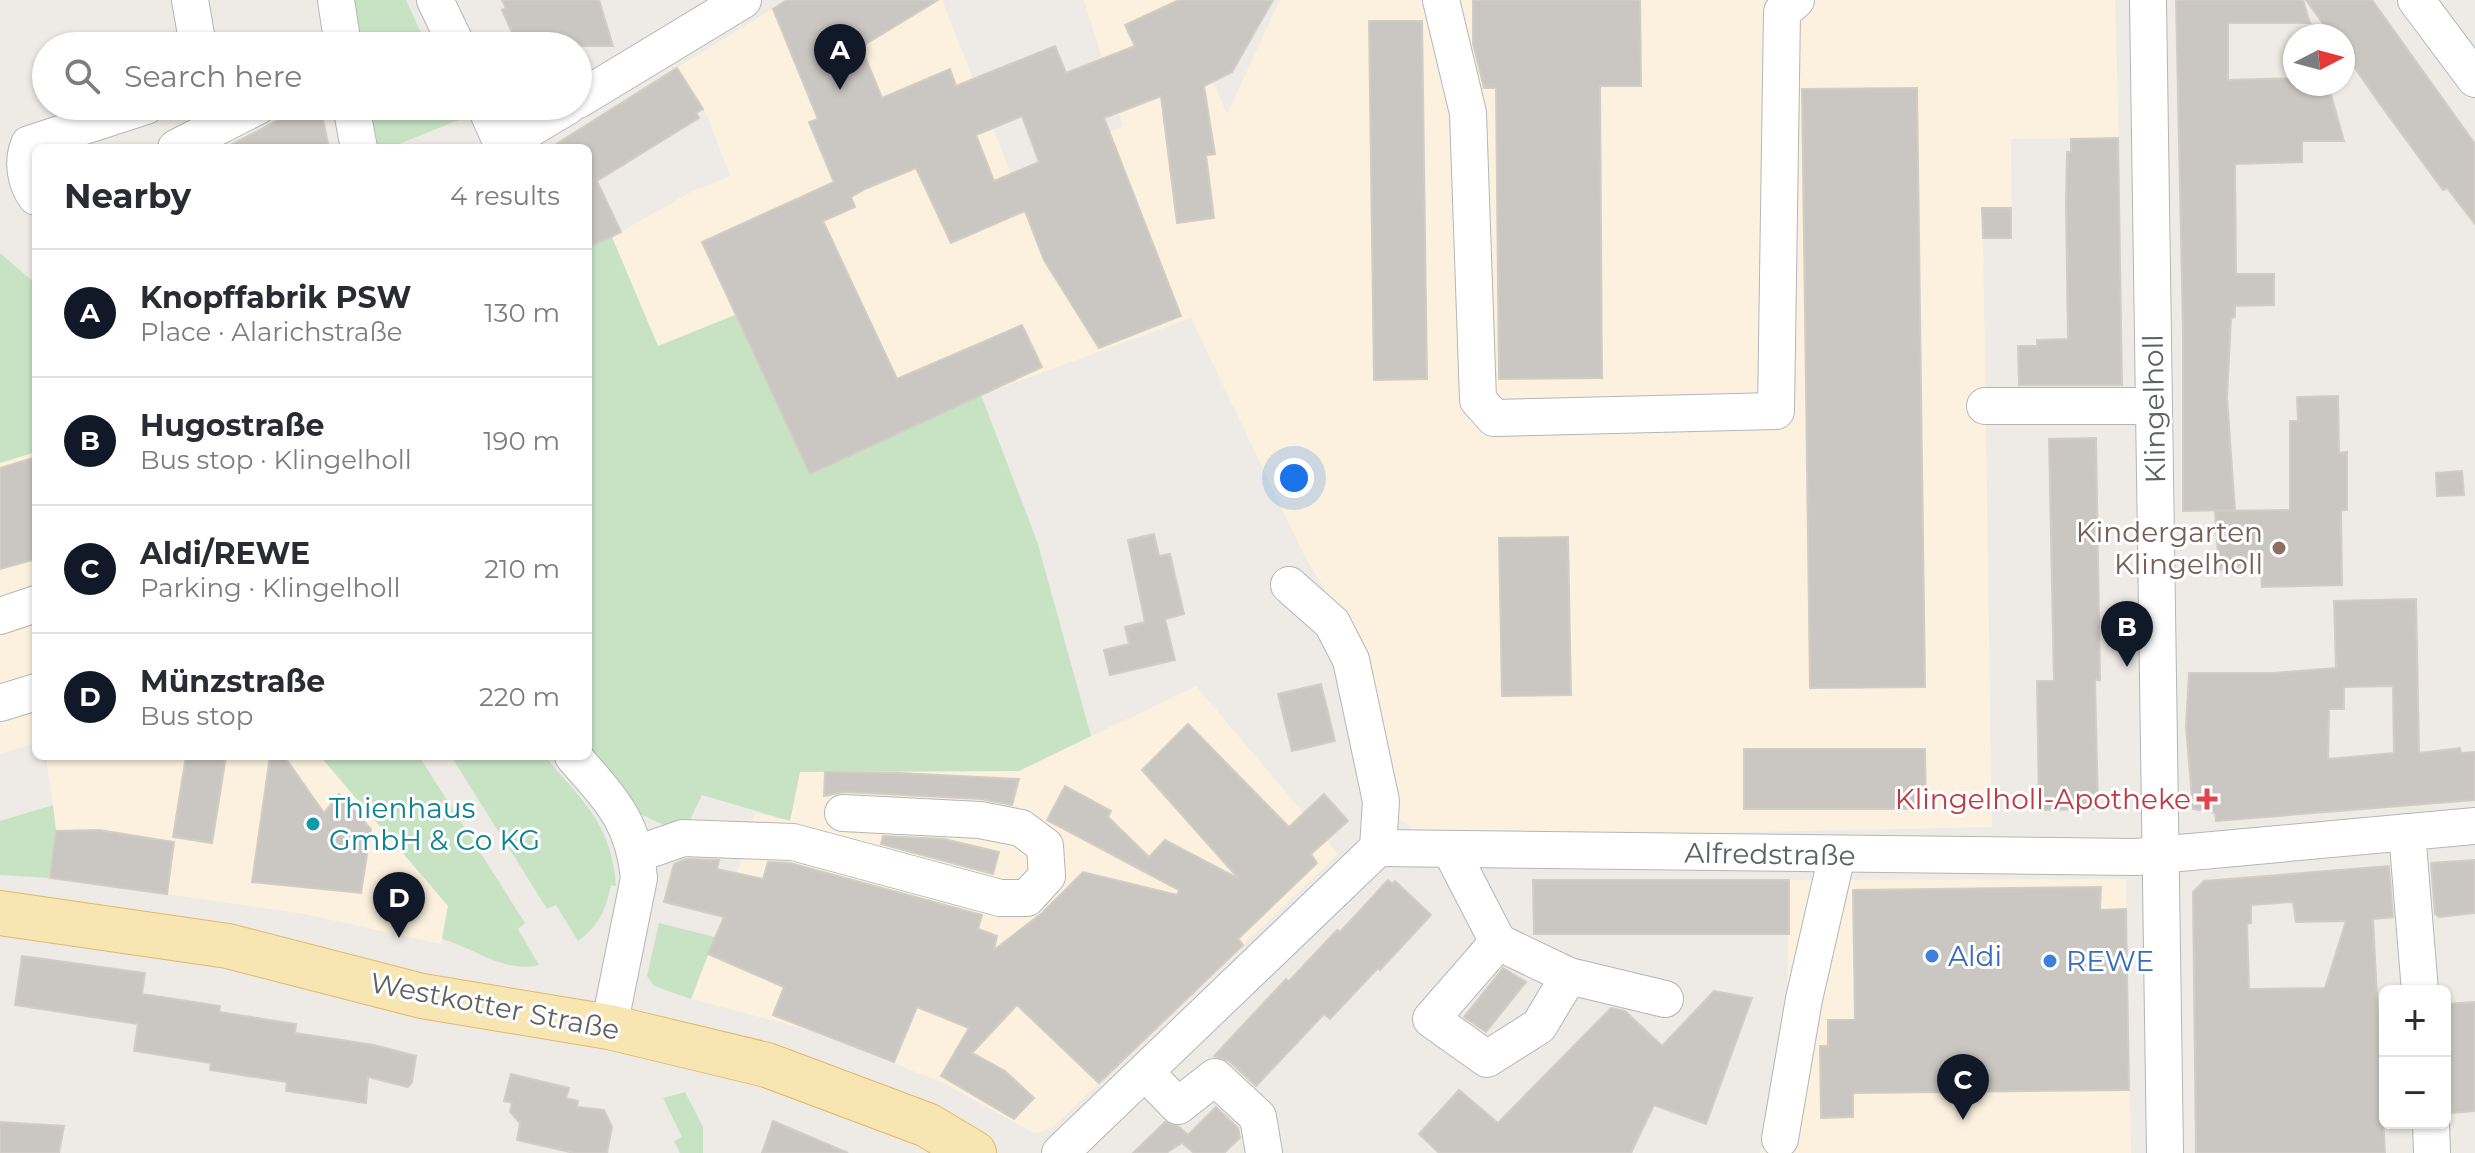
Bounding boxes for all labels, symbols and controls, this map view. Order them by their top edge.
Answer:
pin: A [814,24,866,90]
north arrow [2283,24,2355,96]
search box [32,32,592,120]
icon: search [60,54,104,98]
text: Search here [124,58,302,95]
text: Nearby [64,175,191,217]
text: 4 results [450,180,560,212]
text: Knopffabrik PSW [140,279,411,316]
text: A [80,297,100,329]
text: 130 m [484,297,560,329]
text: Place · Alarichstraße [140,316,403,348]
street label: Klingelholl [2136,334,2172,484]
text: Hugostraße [140,407,324,444]
text: B [80,425,100,457]
text: 190 m [483,425,560,457]
text: Bus stop · Klingelholl [140,444,412,476]
your location [1274,458,1314,498]
place label: Kindergarten Klingelholl [2076,515,2263,581]
text: Aldi/REWE [140,535,310,572]
marker: Kindergarten Klingelholl [2270,539,2288,557]
text: C [81,553,99,585]
text: 210 m [484,553,560,585]
text: Parking · Klingelholl [140,572,400,604]
pin: B [2101,601,2153,667]
text: Münzstraße [140,663,325,700]
text: D [79,681,101,713]
text: 220 m [479,681,560,713]
text: Bus stop [140,700,253,732]
place label: Klingelholl-Apotheke [1895,782,2191,816]
marker: Klingelholl-Apotheke [2198,790,2216,808]
place label: Thienhaus GmbH & Co KG [329,791,540,857]
marker: Thienhaus GmbH & Co KG [304,815,322,833]
street label: Alfredstraße [1684,836,1856,872]
pin: D [373,872,425,938]
place label: Aldi [1948,939,2002,973]
place label: REWE [2066,944,2154,978]
marker: Aldi [1923,947,1941,965]
marker: REWE [2041,952,2059,970]
street label: Westkotter Straße [367,965,623,1047]
map controls [2379,985,2451,1129]
button: + [2379,985,2451,1057]
pin: C [1937,1054,1989,1120]
button: − [2379,1057,2451,1129]

